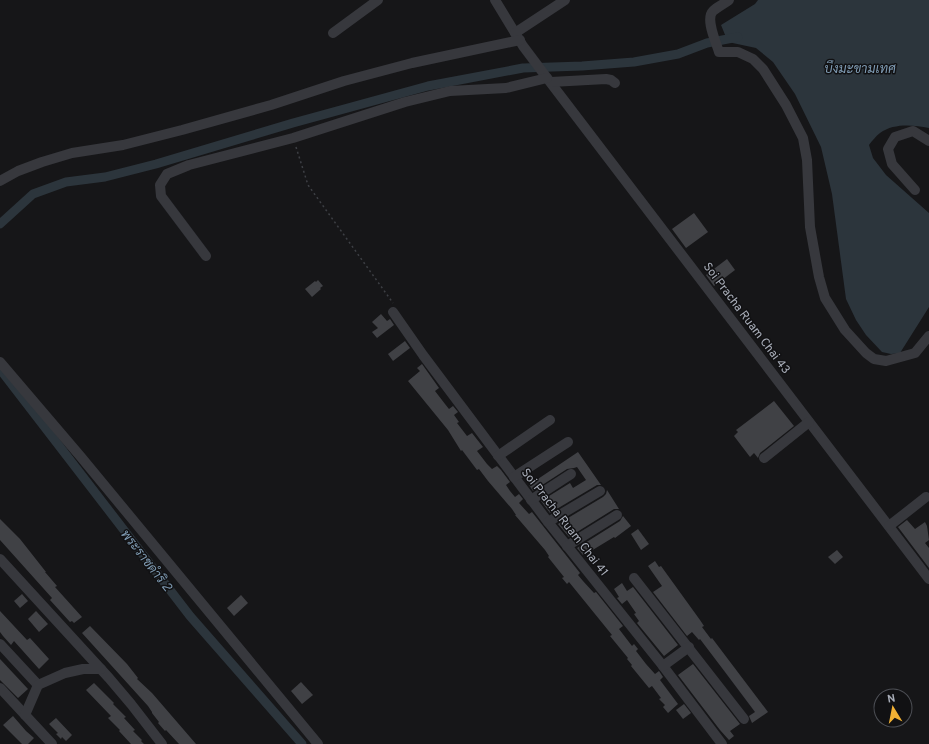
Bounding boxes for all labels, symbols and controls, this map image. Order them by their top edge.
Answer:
water label: บึงมะขามเทศ [824,60,896,78]
street label: Soi Pracha Ruam Chai 43 [699,260,793,378]
street label: Soi Pracha Ruam Chai 41 [517,465,611,580]
water label: พระราชดำริ 2 [116,526,176,596]
north arrow [873,688,913,728]
text: N [886,692,897,707]

